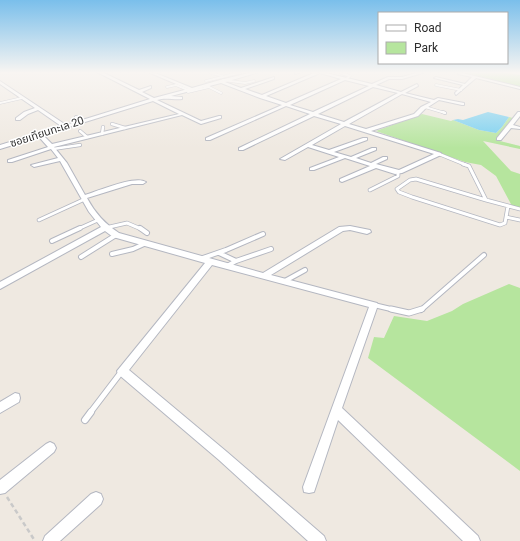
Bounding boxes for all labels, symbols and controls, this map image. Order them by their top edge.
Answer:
legend [378,12,508,64]
text: Road [414,21,442,35]
text: Park [414,41,439,55]
street label: ซอยเทียนทะเล 20 [8,114,86,150]

